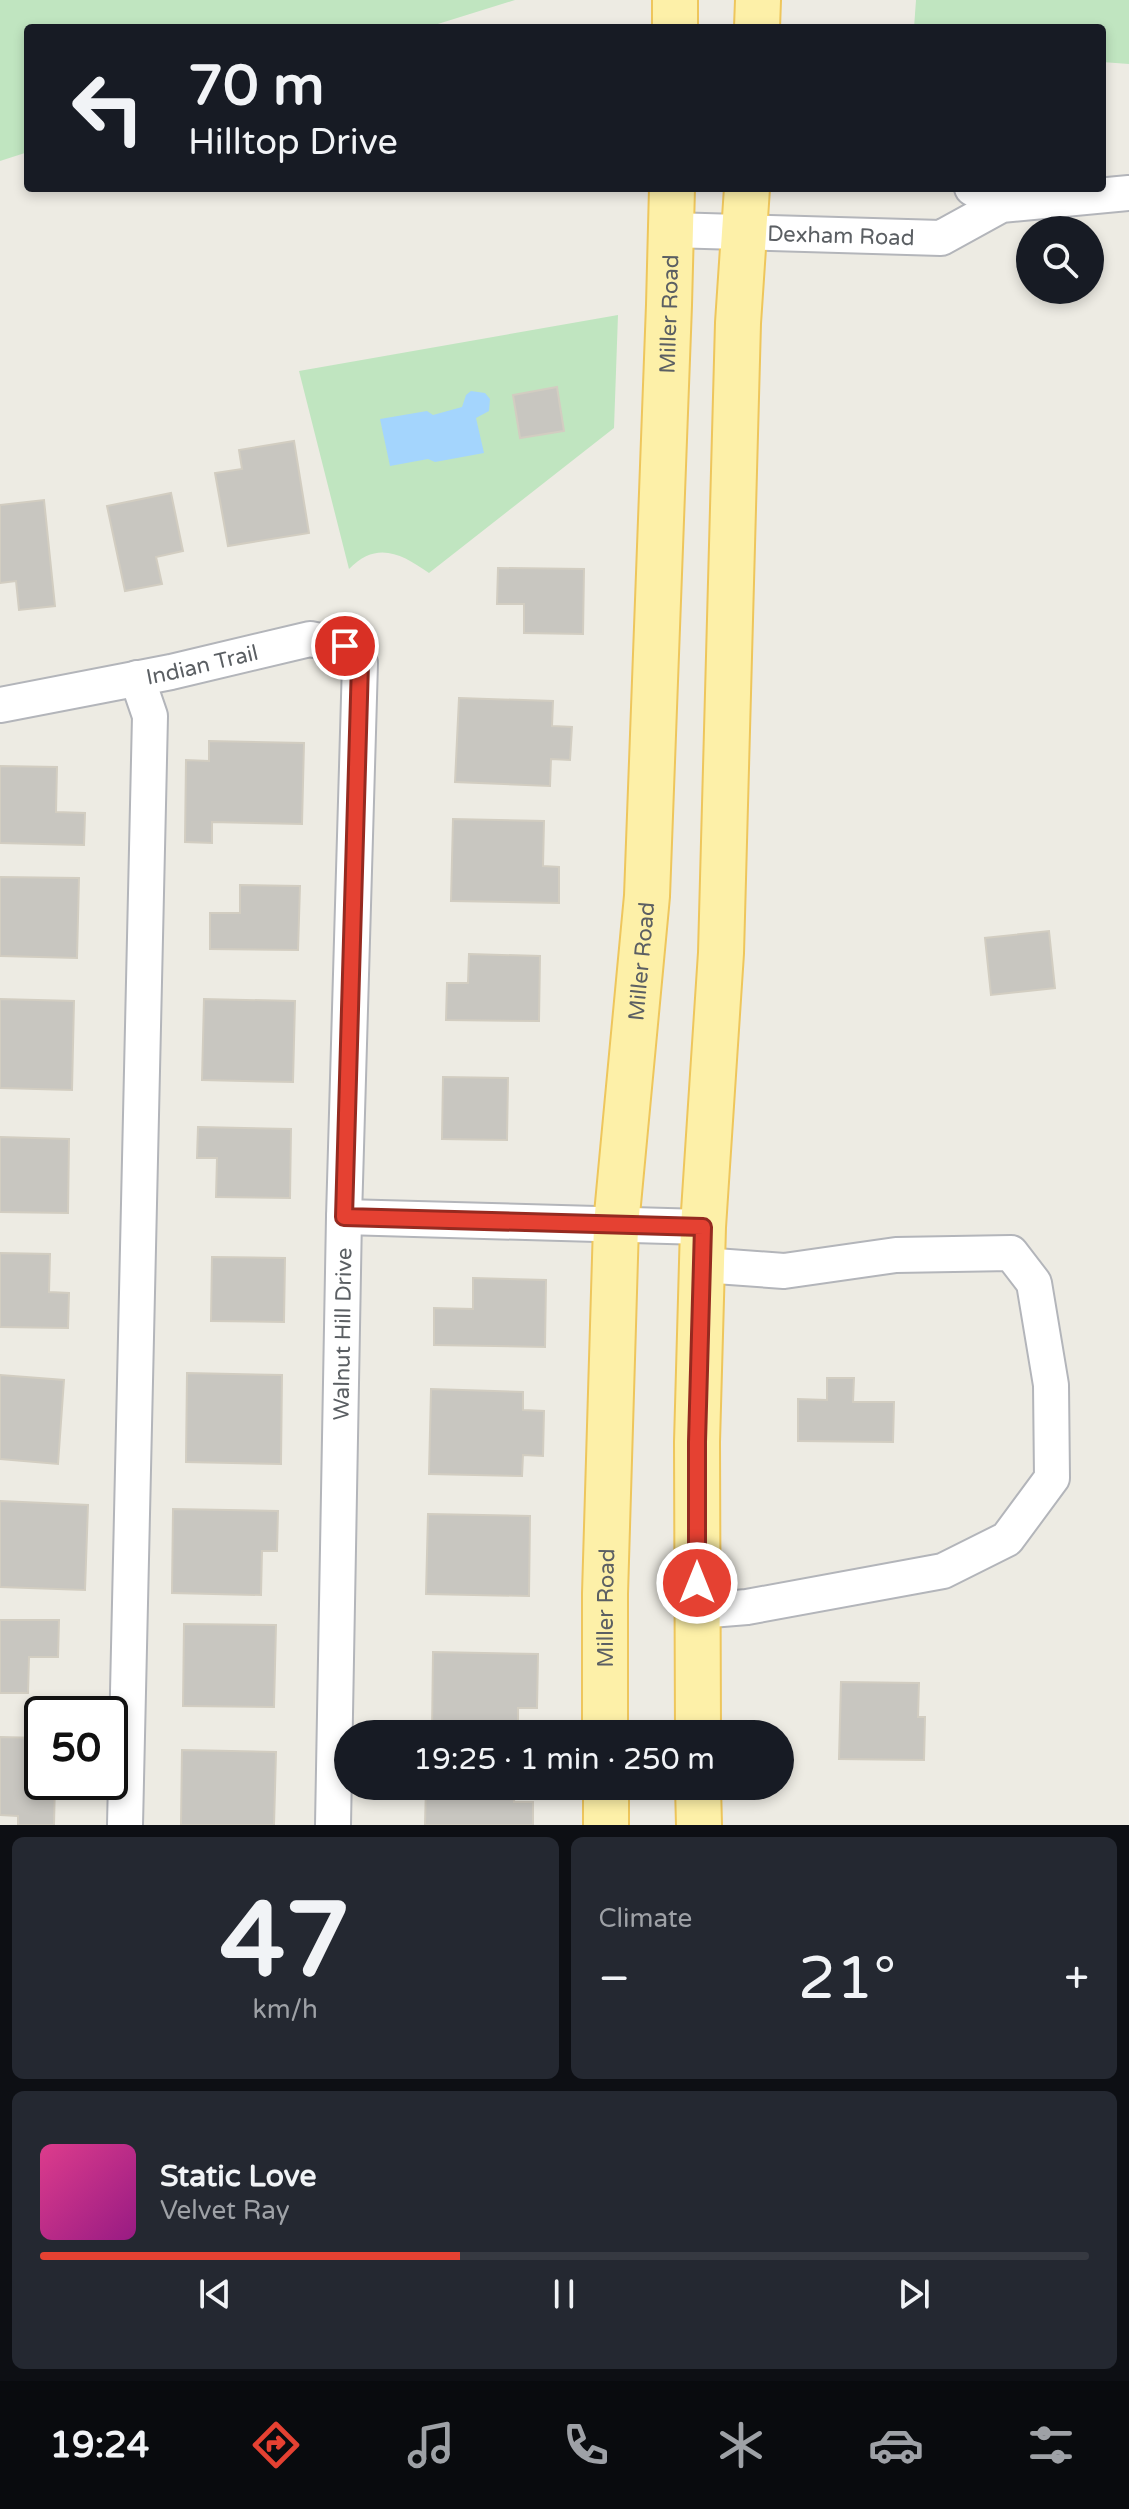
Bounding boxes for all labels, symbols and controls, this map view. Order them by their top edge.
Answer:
text: 70 m [188,53,324,120]
icon: left [56,56,160,160]
text: Hilltop Drive [188,121,398,164]
map controls [1016,216,1104,304]
button: search [1016,216,1104,304]
street label: Dexham Road [767,221,915,251]
street label: Miller Road [654,254,684,374]
pin [311,612,379,680]
icon: arrive [323,624,367,668]
street label: Indian Trail [144,640,261,691]
street label: Miller Road [623,901,660,1022]
street label: Walnut Hill Drive [328,1247,358,1421]
position arrow [655,1541,739,1625]
street label: Miller Road [593,1548,620,1668]
speed limit sign: 50 [24,1696,128,1800]
text: 19:25 · 1 min · 250 m [413,1741,715,1778]
text: 47 [220,1879,351,2004]
text: Climate [599,1903,692,1934]
text: 21° [798,1943,896,2015]
text: − [599,1953,630,2006]
text: + [1064,1953,1089,2006]
text: km/h [253,1994,318,2025]
text: Static Love [160,2158,316,2195]
text: Velvet Ray [160,2195,290,2226]
icon: previous [193,2272,237,2316]
icon: pause [542,2272,586,2316]
icon: next [892,2272,936,2316]
icon: directions [248,2417,304,2473]
icon: music [403,2417,459,2473]
icon: phone [558,2417,614,2473]
icon: climate [713,2417,769,2473]
icon: car [868,2417,924,2473]
icon: filters [1023,2417,1079,2473]
text: 19:24 [50,2424,149,2467]

